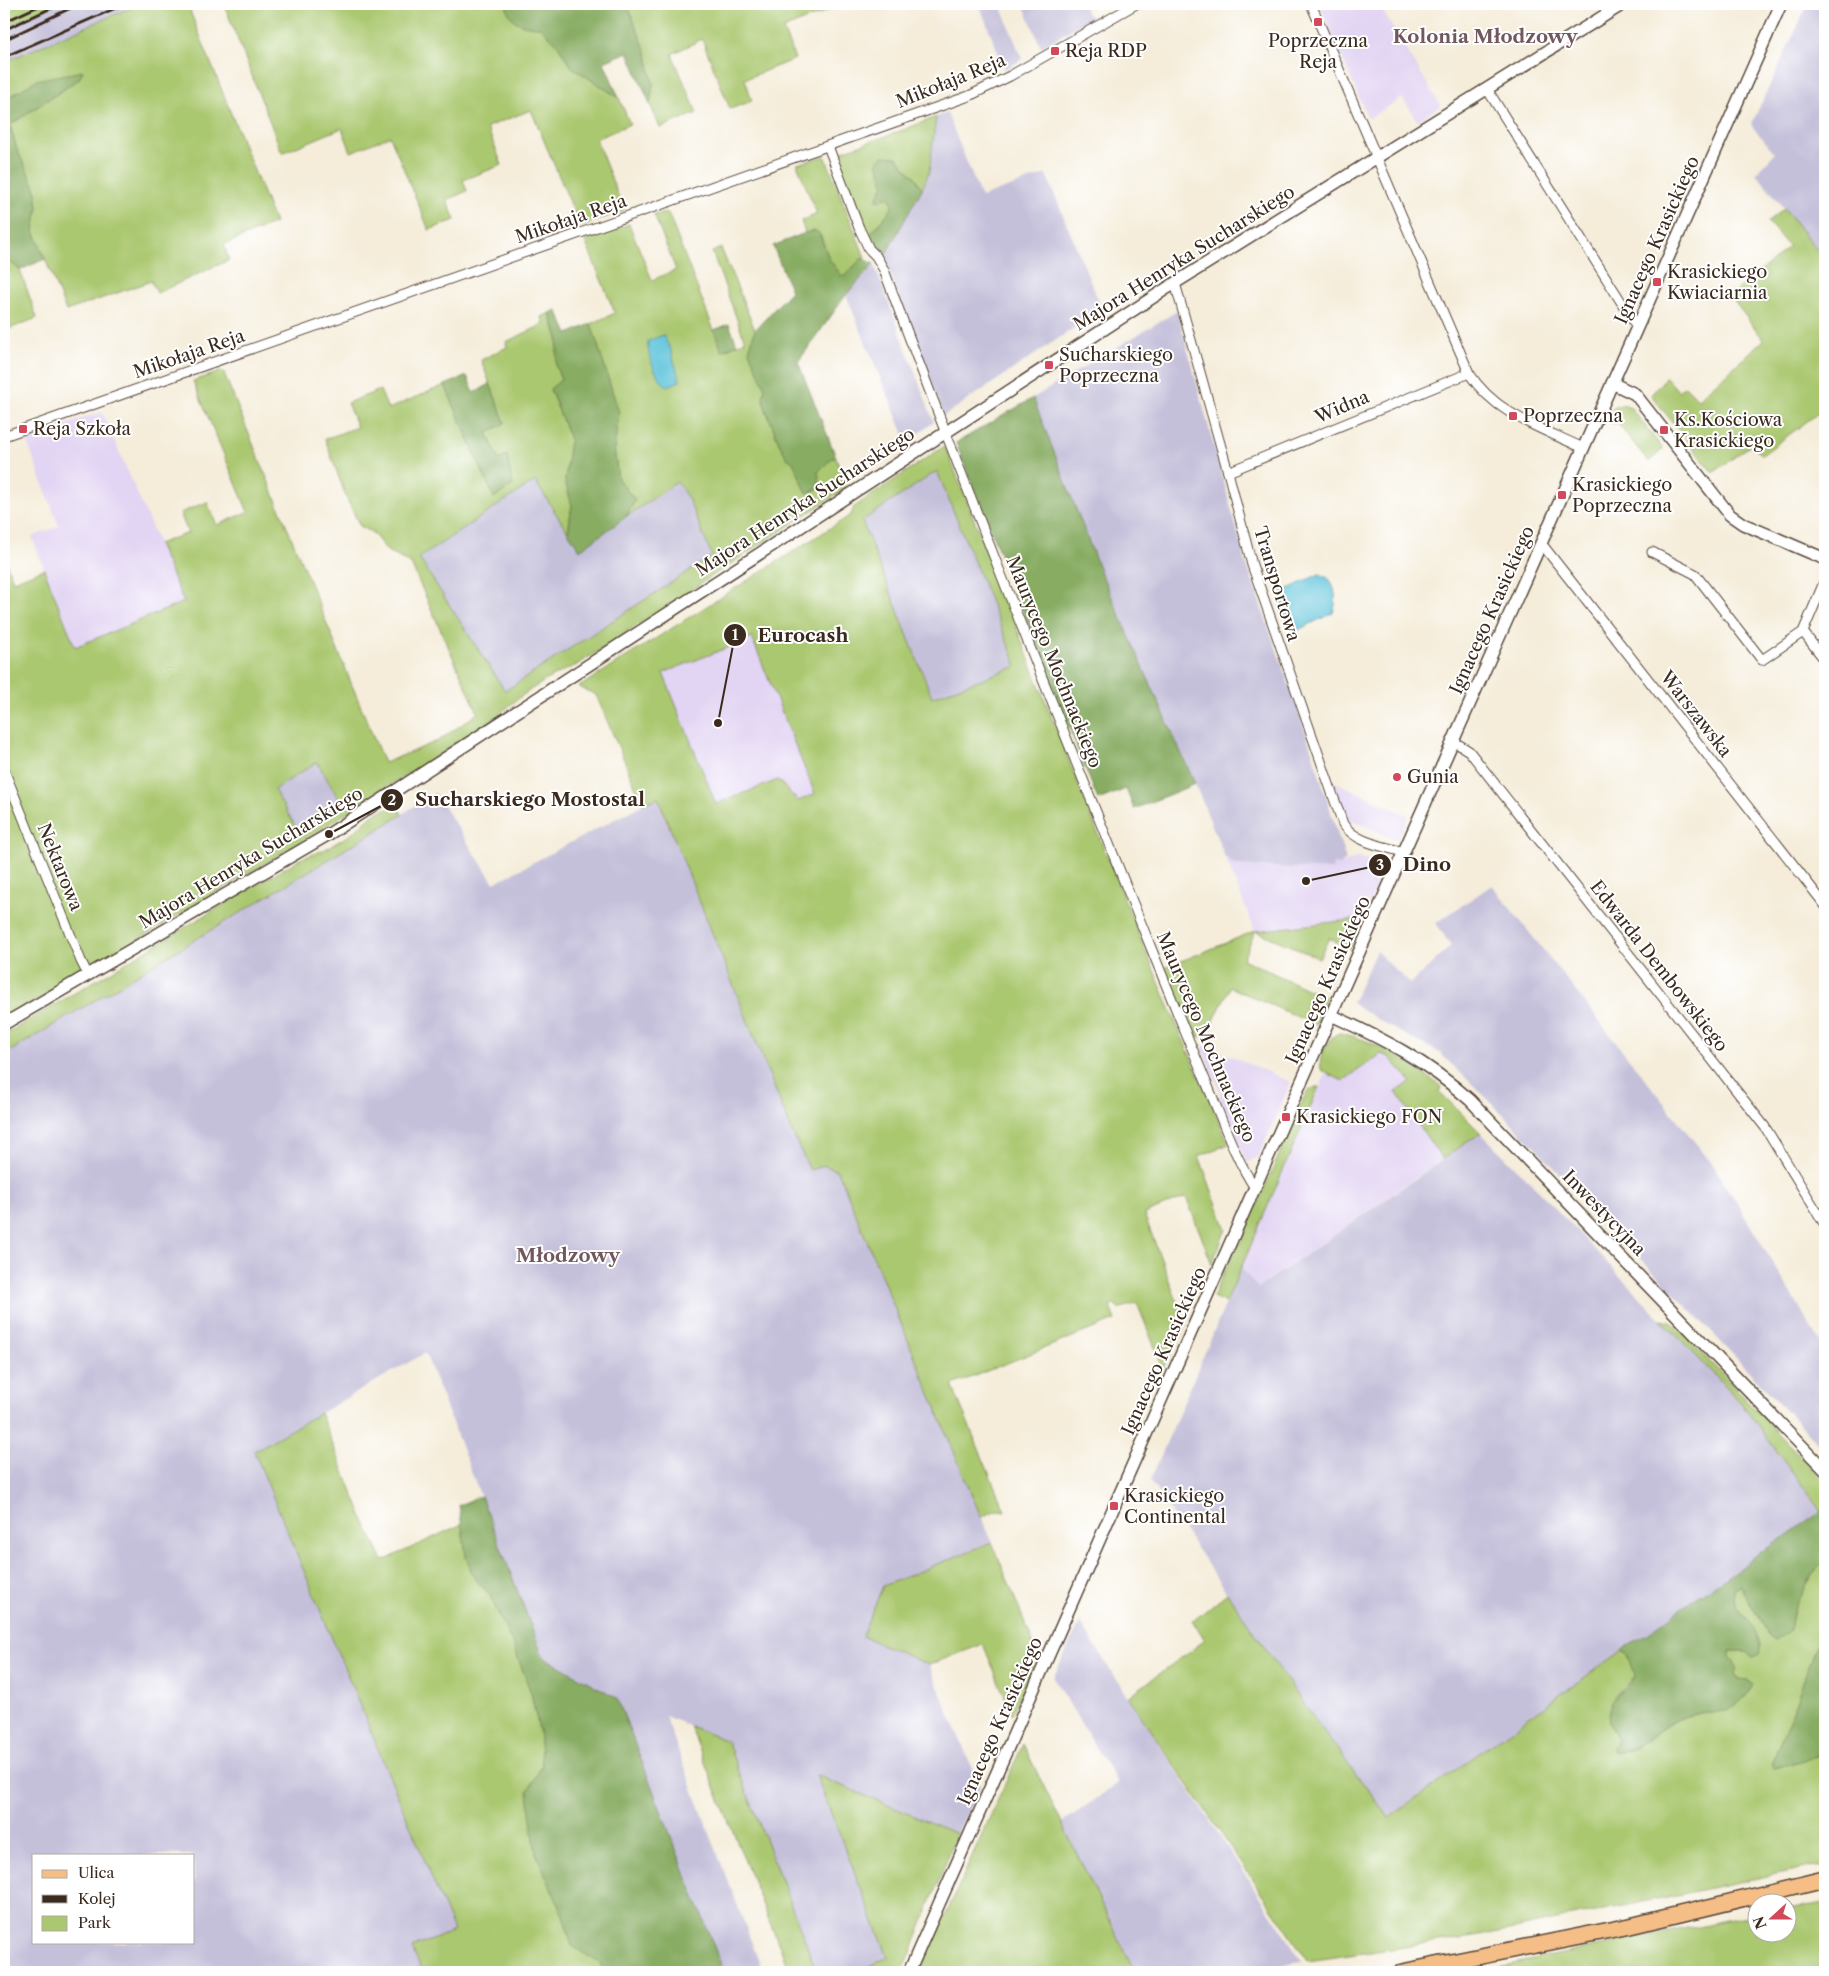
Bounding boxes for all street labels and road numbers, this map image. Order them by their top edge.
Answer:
street label: Mikołaja Reja [893,49,1009,113]
street label: Ignacego Krasickiego [1610,153,1704,327]
street label: Majora Henryka Sucharskiego [1069,181,1299,335]
street label: Mikołaja Reja [512,190,630,248]
street label: Mikołaja Reja [130,325,248,383]
street label: Widna [1311,386,1373,429]
street label: Majora Henryka Sucharskiego [691,423,919,581]
street label: Ignacego Krasickiego [1445,523,1539,697]
street label: Transportowa [1249,524,1305,645]
street label: Maurycego Mochnackiego [1001,553,1107,771]
street label: Warszawska [1655,666,1737,762]
street label: Majora Henryka Sucharskiego [135,782,367,934]
street label: Nektarowa [32,820,88,914]
street label: Edwarda Dembowskiego [1585,876,1733,1056]
street label: Ignacego Krasickiego [1281,893,1375,1067]
street label: Maurycego Mochnackiego [1152,928,1260,1146]
street label: Inwestycyjna [1558,1166,1651,1261]
street label: Ignacego Krasickiego [1117,1264,1211,1438]
street label: Ignacego Krasickiego [953,1634,1047,1808]

